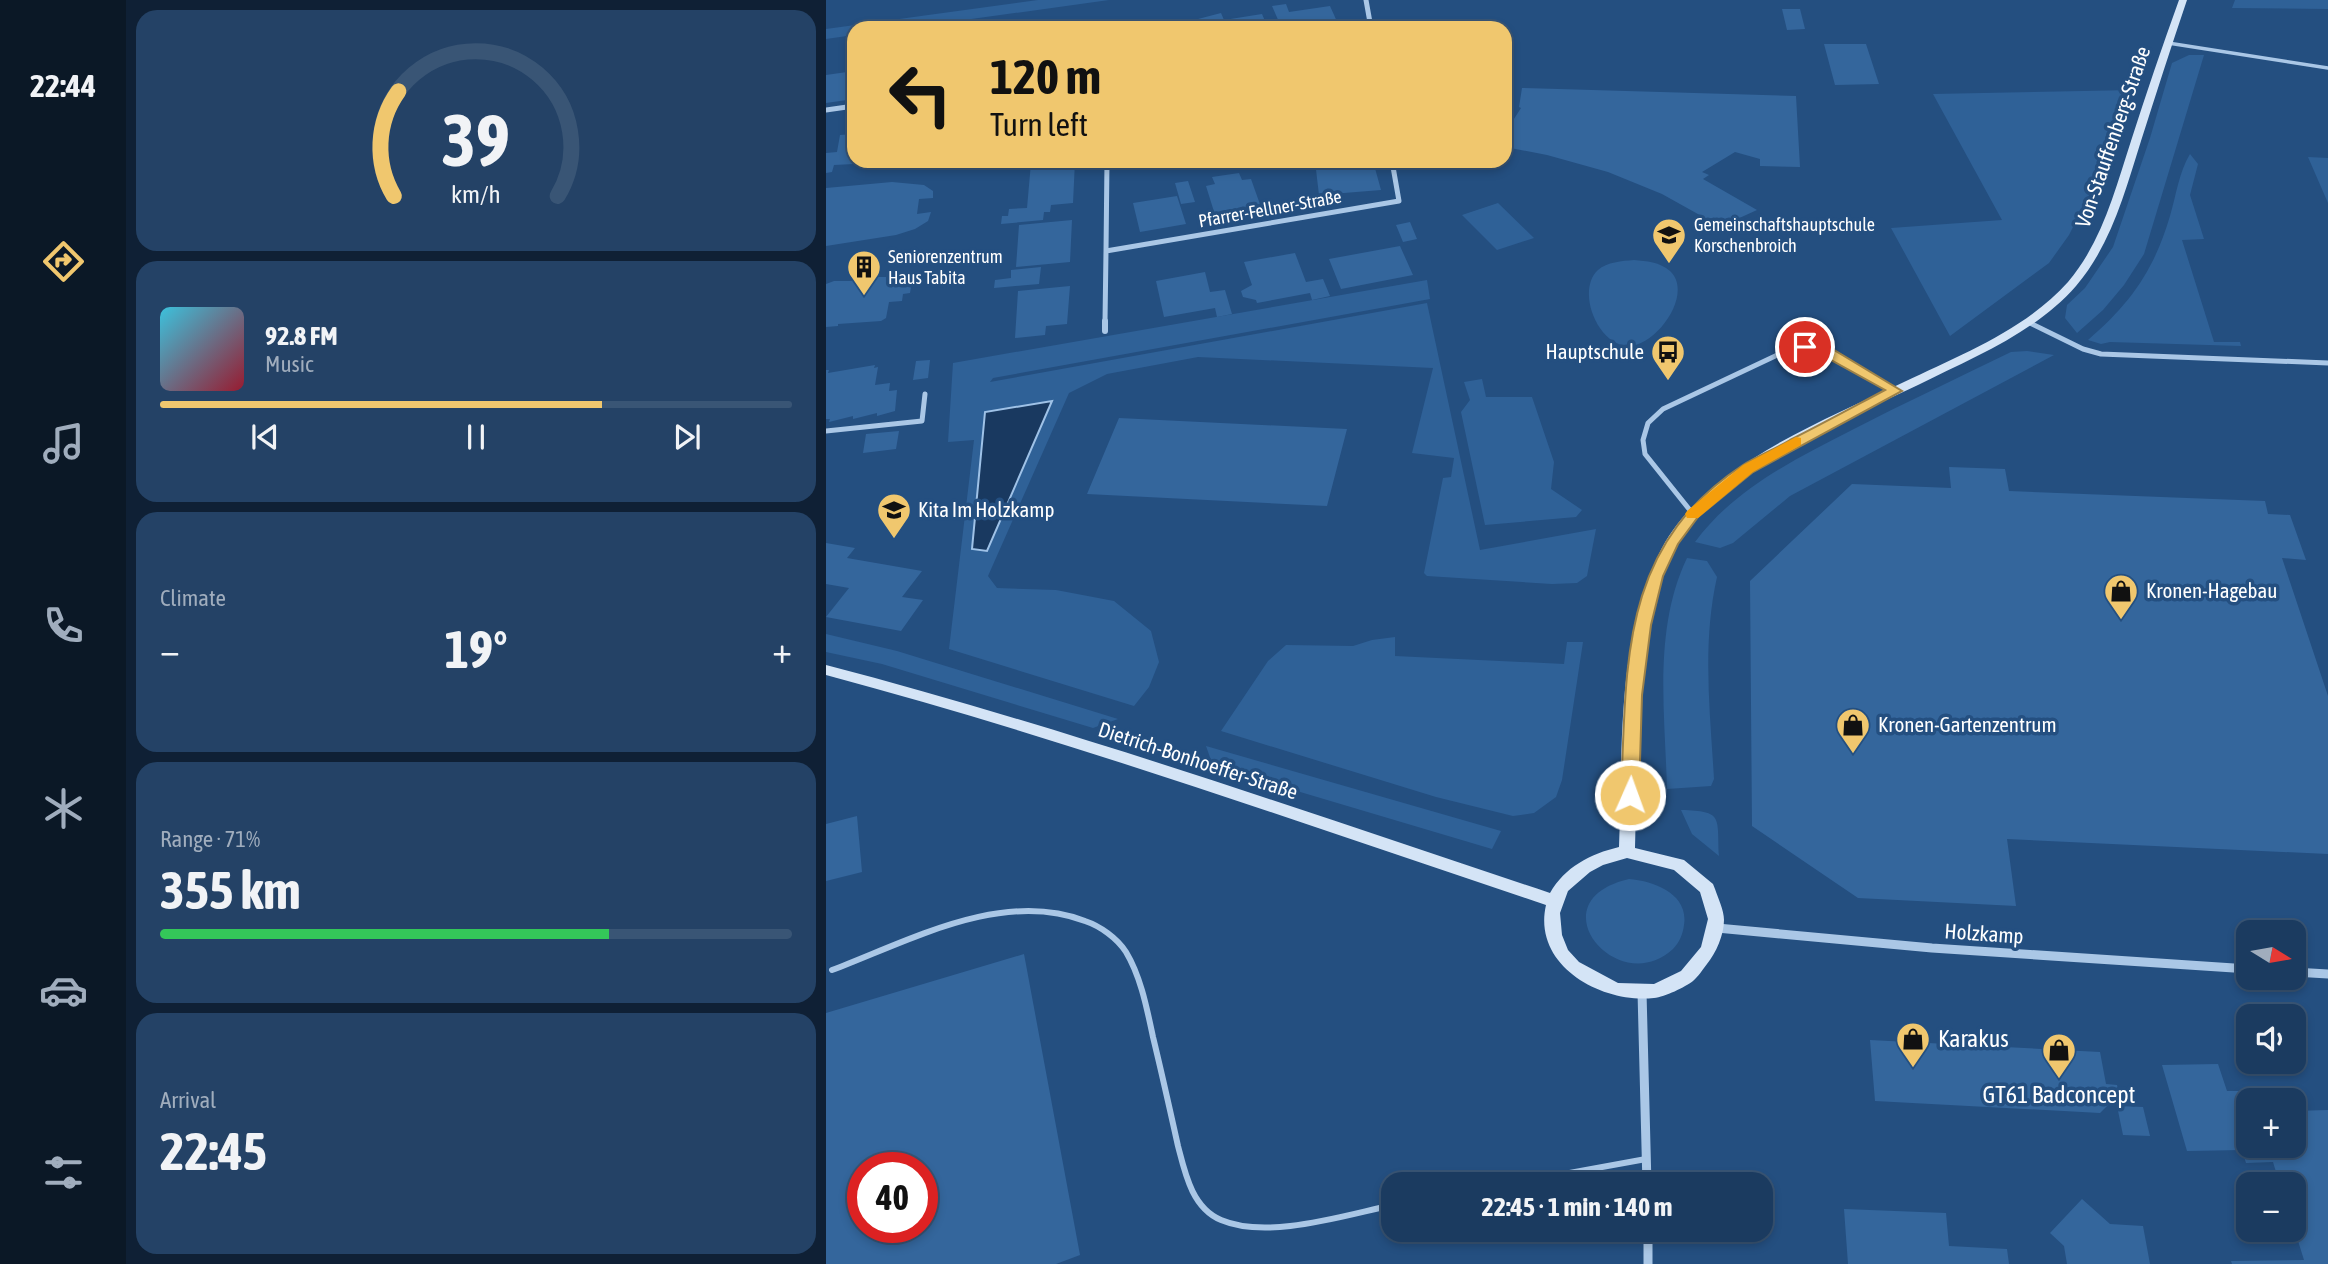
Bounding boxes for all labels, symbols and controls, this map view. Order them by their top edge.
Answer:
street label: Von-Stauffenberg-Straße [2070,43,2154,230]
text: 120 m [990,48,1101,104]
icon: left [875,49,966,140]
text: 22:44 [30,67,96,104]
text: 39 [442,99,510,182]
text: Turn left [990,106,1088,143]
text: km/h [451,180,501,208]
street label: Pfarrer-Fellner-Straße [1197,186,1343,231]
place label: Gemeinschaftshauptschule Korschenbroich [1694,214,1875,256]
school or university icon: Gemeinschaftshauptschule Korschenbroich [1650,216,1688,265]
icon: directions [39,237,88,286]
place label: Seniorenzentrum Haus Tabita [888,246,1003,288]
building icon: Seniorenzentrum Haus Tabita [845,248,883,297]
pin [1775,317,1835,377]
text: 92.8 FM [265,321,338,351]
icon: arrive [1786,328,1824,366]
bus stop icon: Hauptschule [1649,333,1687,382]
place label: Hauptschule [1545,339,1644,363]
text: Music [265,351,313,377]
icon: previous [246,418,284,456]
icon: pause [457,418,495,456]
icon: next [668,418,706,456]
icon: music [39,419,88,468]
school or university icon: Kita Im Holzkamp [875,491,913,540]
place label: Kita Im Holzkamp [918,497,1054,521]
shop icon: Kronen-Hagebau [2102,572,2140,621]
place label: Kronen-Hagebau [2146,578,2277,602]
text: Climate [160,585,226,611]
icon: phone [39,601,88,650]
text: 19° [444,619,508,679]
text: − [160,628,180,671]
text: + [772,628,792,671]
shop icon: Kronen-Gartenzentrum [1834,706,1872,755]
place label: Kronen-Gartenzentrum [1878,712,2057,736]
street label: Dietrich-Bonhoeffer-Straße [1096,716,1301,804]
position arrow [1593,758,1667,832]
icon: climate [39,784,88,833]
text: Range · 71% [160,826,260,852]
text: 355 km [160,860,301,920]
street label: Holzkamp [1944,918,2024,948]
north arrow [2236,920,2306,990]
map controls [2236,920,2306,1242]
icon: car [39,966,88,1015]
button: sound [2236,1004,2306,1074]
shop icon: Karakus [1894,1020,1932,1069]
place label: Karakus [1938,1025,2009,1052]
shop icon: GT61 Badconcept [2040,1031,2078,1080]
place label: GT61 Badconcept [1983,1081,2136,1108]
text: Arrival [160,1087,216,1113]
button: + [2236,1088,2306,1158]
text: 22:45 [160,1121,267,1181]
icon: filters [39,1148,88,1197]
speed limit sign: 40 [847,1152,938,1243]
button: − [2236,1172,2306,1242]
text: 22:45 · 1 min · 140 m [1482,1192,1672,1222]

